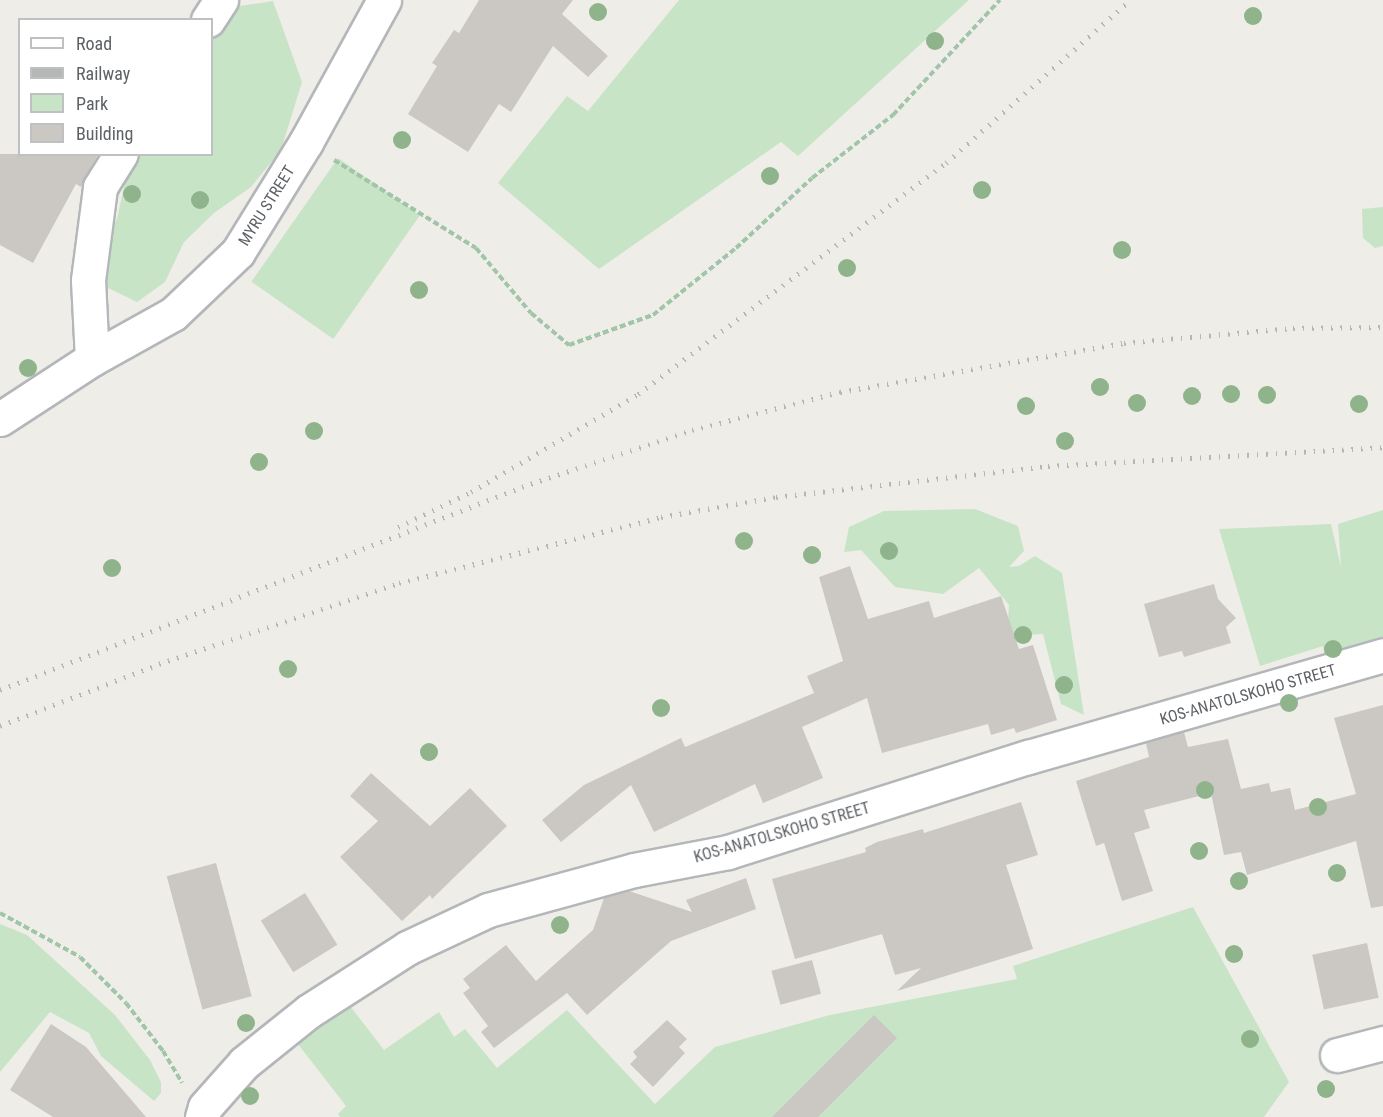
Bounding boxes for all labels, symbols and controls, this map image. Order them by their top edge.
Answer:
legend [18,18,213,156]
text: Road [76,33,112,54]
text: Railway [76,63,130,84]
text: Park [76,93,108,114]
text: Building [76,123,133,144]
street label: MYRU STREET [235,162,299,250]
street label: KOS-ANATOLSKOHO STREET [1158,661,1338,729]
street label: KOS-ANATOLSKOHO STREET [692,799,872,867]

